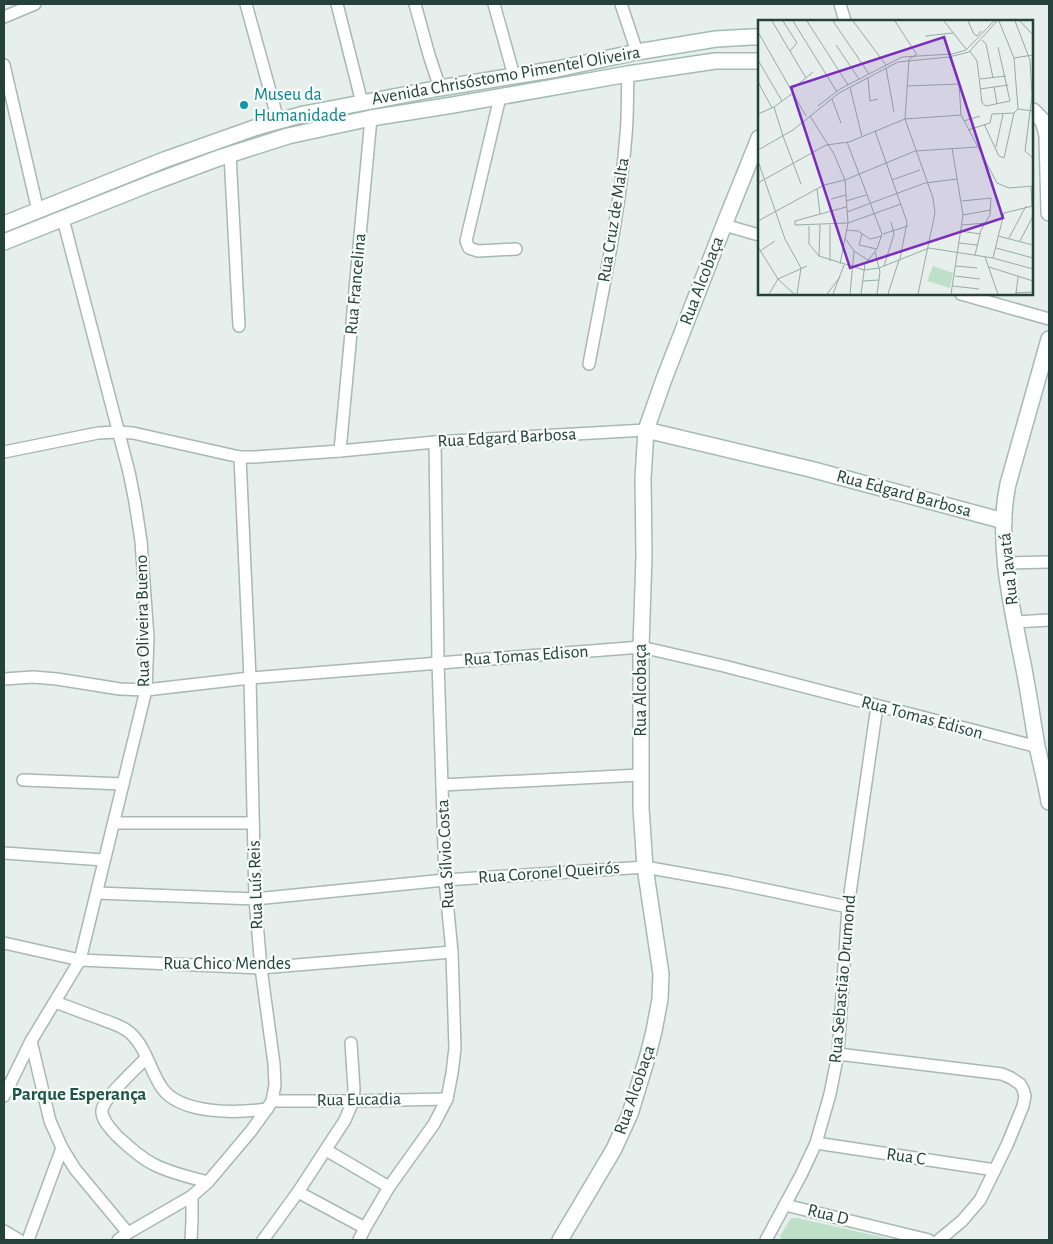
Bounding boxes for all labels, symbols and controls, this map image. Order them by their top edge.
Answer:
inset map [758,20,1033,295]
street label: Avenida Chrisóstomo Pimentel Oliveira [370,43,642,109]
place label: Museu da Humanidade [254,86,347,125]
marker: Museu da Humanidade [238,99,250,111]
street label: Rua Cruz de Malta [595,156,633,284]
street label: Rua Francelina [343,232,369,336]
street label: Rua Alcobaça [677,234,727,328]
street label: Rua Edgard Barbosa [437,425,577,451]
street label: Rua Edgard Barbosa [834,467,974,521]
street label: Rua Javatá [996,532,1022,606]
street label: Rua Oliveira Bueno [133,554,153,687]
street label: Rua Tomas Edison [463,643,589,669]
street label: Rua Alcobaça [632,643,650,737]
street label: Rua Tomas Edison [859,693,985,743]
street label: Rua Sílvio Costa [434,799,458,909]
street label: Rua Luís Reis [245,840,267,930]
street label: Rua Coronel Queirós [478,859,620,887]
street label: Rua Sebastião Drumond [827,894,859,1064]
street label: Rua Chico Mendes [163,955,291,973]
street label: Rua Alcobaça [611,1043,659,1137]
district label: Parque Esperança [12,1085,146,1104]
street label: Rua Eucadia [317,1090,401,1110]
street label: Rua C [885,1145,927,1169]
street label: Rua D [806,1201,850,1229]

